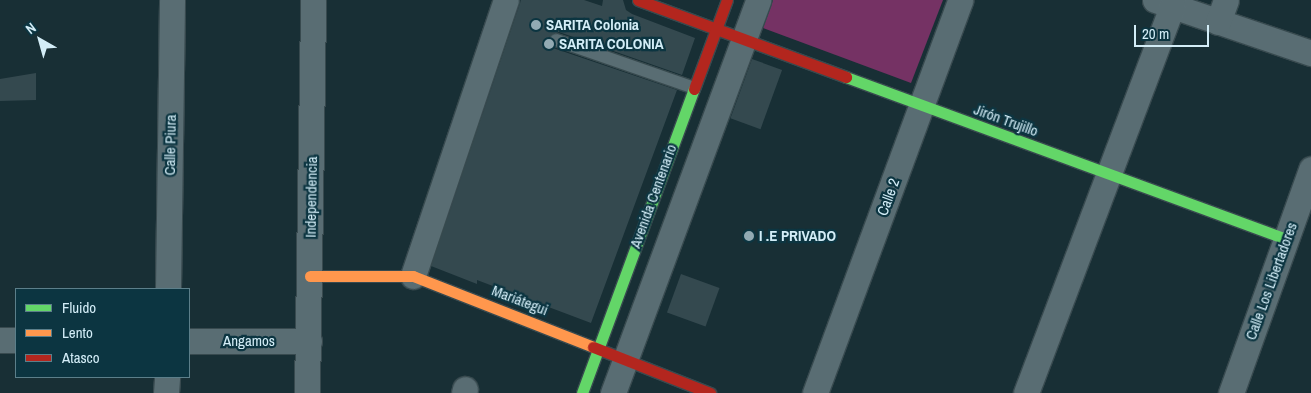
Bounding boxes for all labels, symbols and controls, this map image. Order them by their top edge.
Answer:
north arrow [15,15,65,65]
scale bar [1136,15,1211,47]
place label: SARITA Colonia [546,16,639,34]
text: N [22,19,40,38]
marker: SARITA Colonia [530,19,542,31]
text: 20 m [1142,23,1169,44]
place label: SARITA COLONIA [559,35,664,53]
marker: SARITA COLONIA [543,38,555,50]
street label: Jirón Trujillo [971,100,1041,140]
street label: Calle Piura [160,114,180,176]
street label: Avenida Centenario [626,142,680,250]
street label: Independencia [301,156,321,238]
street label: Calle 2 [873,176,903,218]
street label: Calle Los Libertadores [1241,220,1301,342]
place label: I .E PRIVADO [759,227,836,245]
marker: I .E PRIVADO [743,230,755,242]
street label: Mariátegui [489,281,551,319]
legend [15,288,190,378]
text: Fluido [62,297,96,318]
text: Lento [62,322,93,343]
street label: Angamos [223,332,275,350]
text: Atasco [62,347,100,368]

